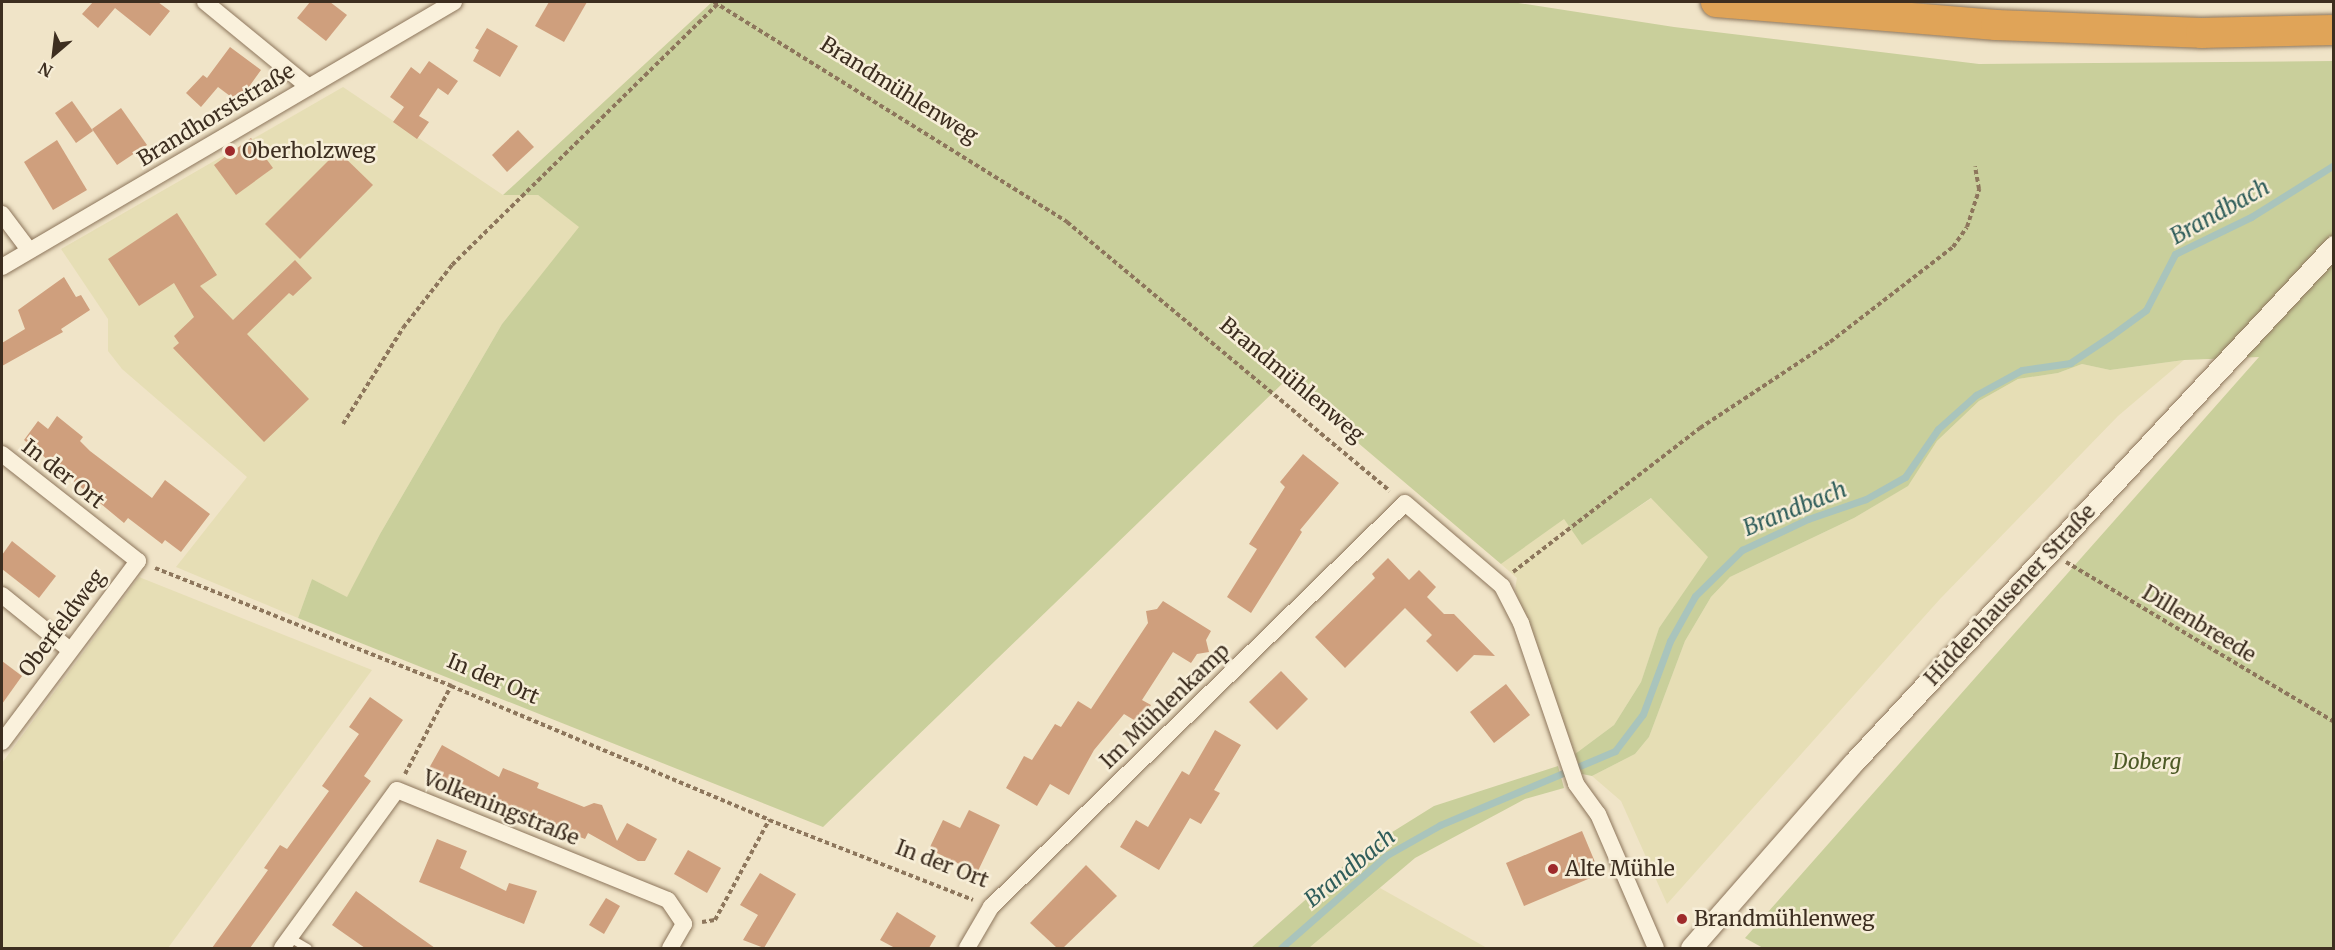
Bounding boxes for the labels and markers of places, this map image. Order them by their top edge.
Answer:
place label: Oberholzweg [242,138,376,164]
marker: Oberholzweg [223,144,237,158]
place label: Alte Mühle [1565,856,1675,882]
marker: Alte Mühle [1546,862,1560,876]
place label: Brandmühlenweg [1694,906,1875,932]
marker: Brandmühlenweg [1675,912,1689,926]

